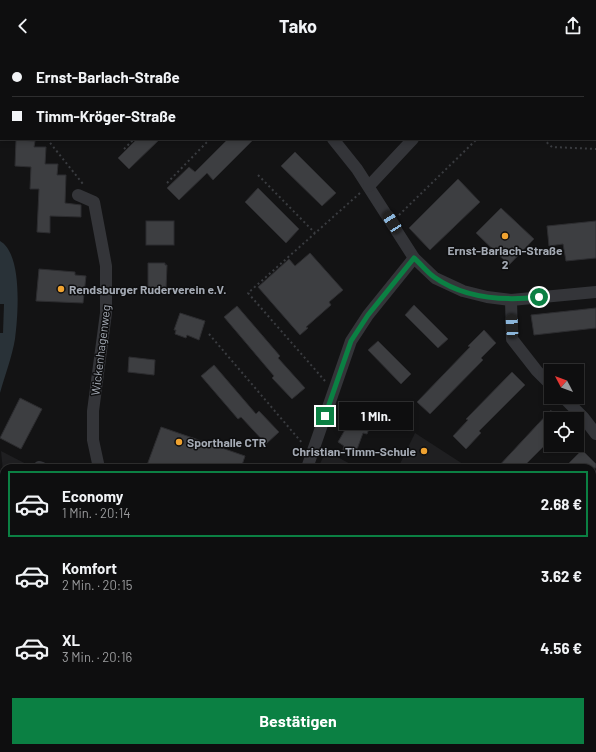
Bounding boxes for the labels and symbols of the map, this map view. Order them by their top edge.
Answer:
car [380,209,404,235]
marker: Ernst-Barlach-Straße 2 [500,231,510,241]
place label: Ernst-Barlach-Straße 2 [447,243,563,271]
place label: Rendsburger Ruderverein e.V. [69,282,227,296]
marker: Rendsburger Ruderverein e.V. [56,284,66,294]
route start [530,288,548,306]
street label: Wickenhagenweg [87,304,113,396]
car [505,314,519,338]
north arrow [544,364,584,404]
callout: 1 Min. [339,402,413,430]
route end [316,407,334,425]
place label: Sporthalle CTR [187,435,266,449]
marker: Sporthalle CTR [174,437,184,447]
place label: Christian-Timm-Schule [292,444,416,458]
marker: Christian-Timm-Schule [419,446,429,456]

